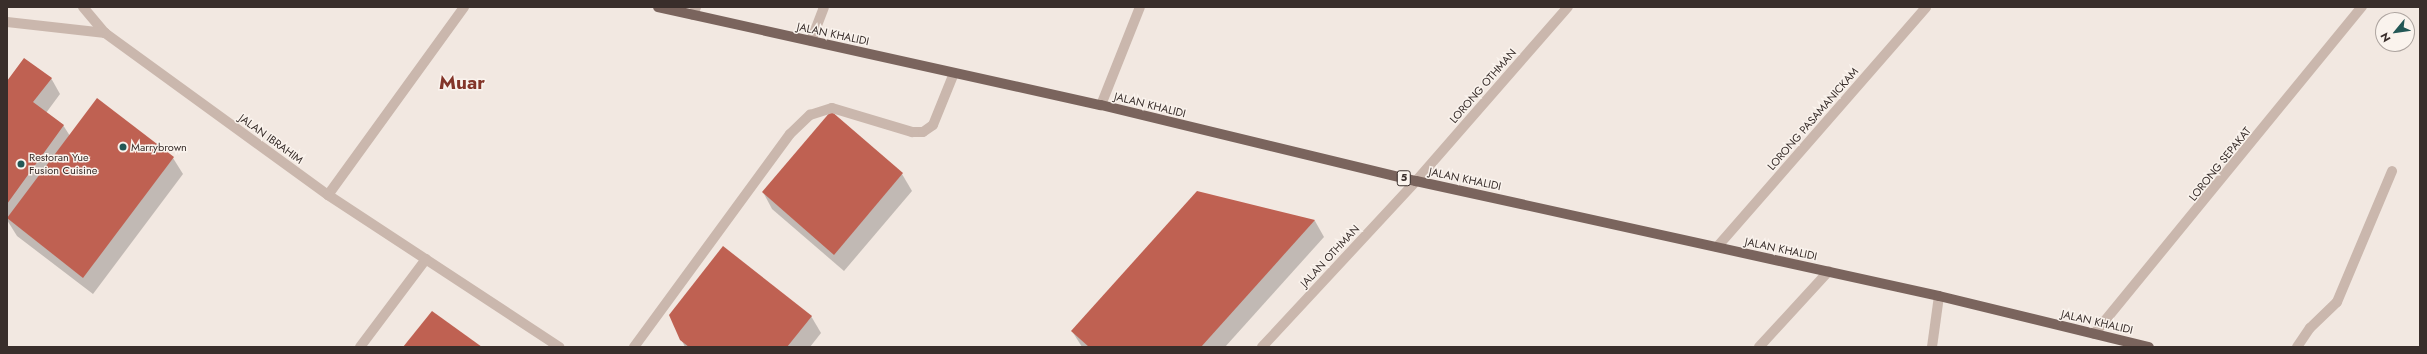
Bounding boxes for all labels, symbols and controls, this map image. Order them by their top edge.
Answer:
north arrow [2375,12,2415,52]
street label: JALAN KHALIDI [796,20,870,48]
text: N [2376,30,2394,45]
street label: LORONG OTHMAN [1447,46,1519,126]
street label: LORONG PASAMANICKAM [1765,65,1861,173]
district label: Muar [439,72,485,94]
street label: JALAN KHALIDI [1113,90,1187,120]
street label: JALAN IBRAHIM [236,111,306,167]
street label: LORONG SEPAKAT [2186,125,2254,203]
place label: Marrybrown [131,140,187,154]
marker: Marrybrown [118,142,128,152]
place label: Restoran Yue Fusion Cuisine [29,151,97,177]
marker: Restoran Yue Fusion Cuisine [16,159,26,169]
street label: JALAN KHALIDI [1428,165,1502,193]
road number: 5 [1396,170,1412,186]
street label: JALAN OTHMAN [1298,222,1362,290]
street label: JALAN KHALIDI [1744,235,1818,263]
street label: JALAN KHALIDI [2060,307,2134,337]

